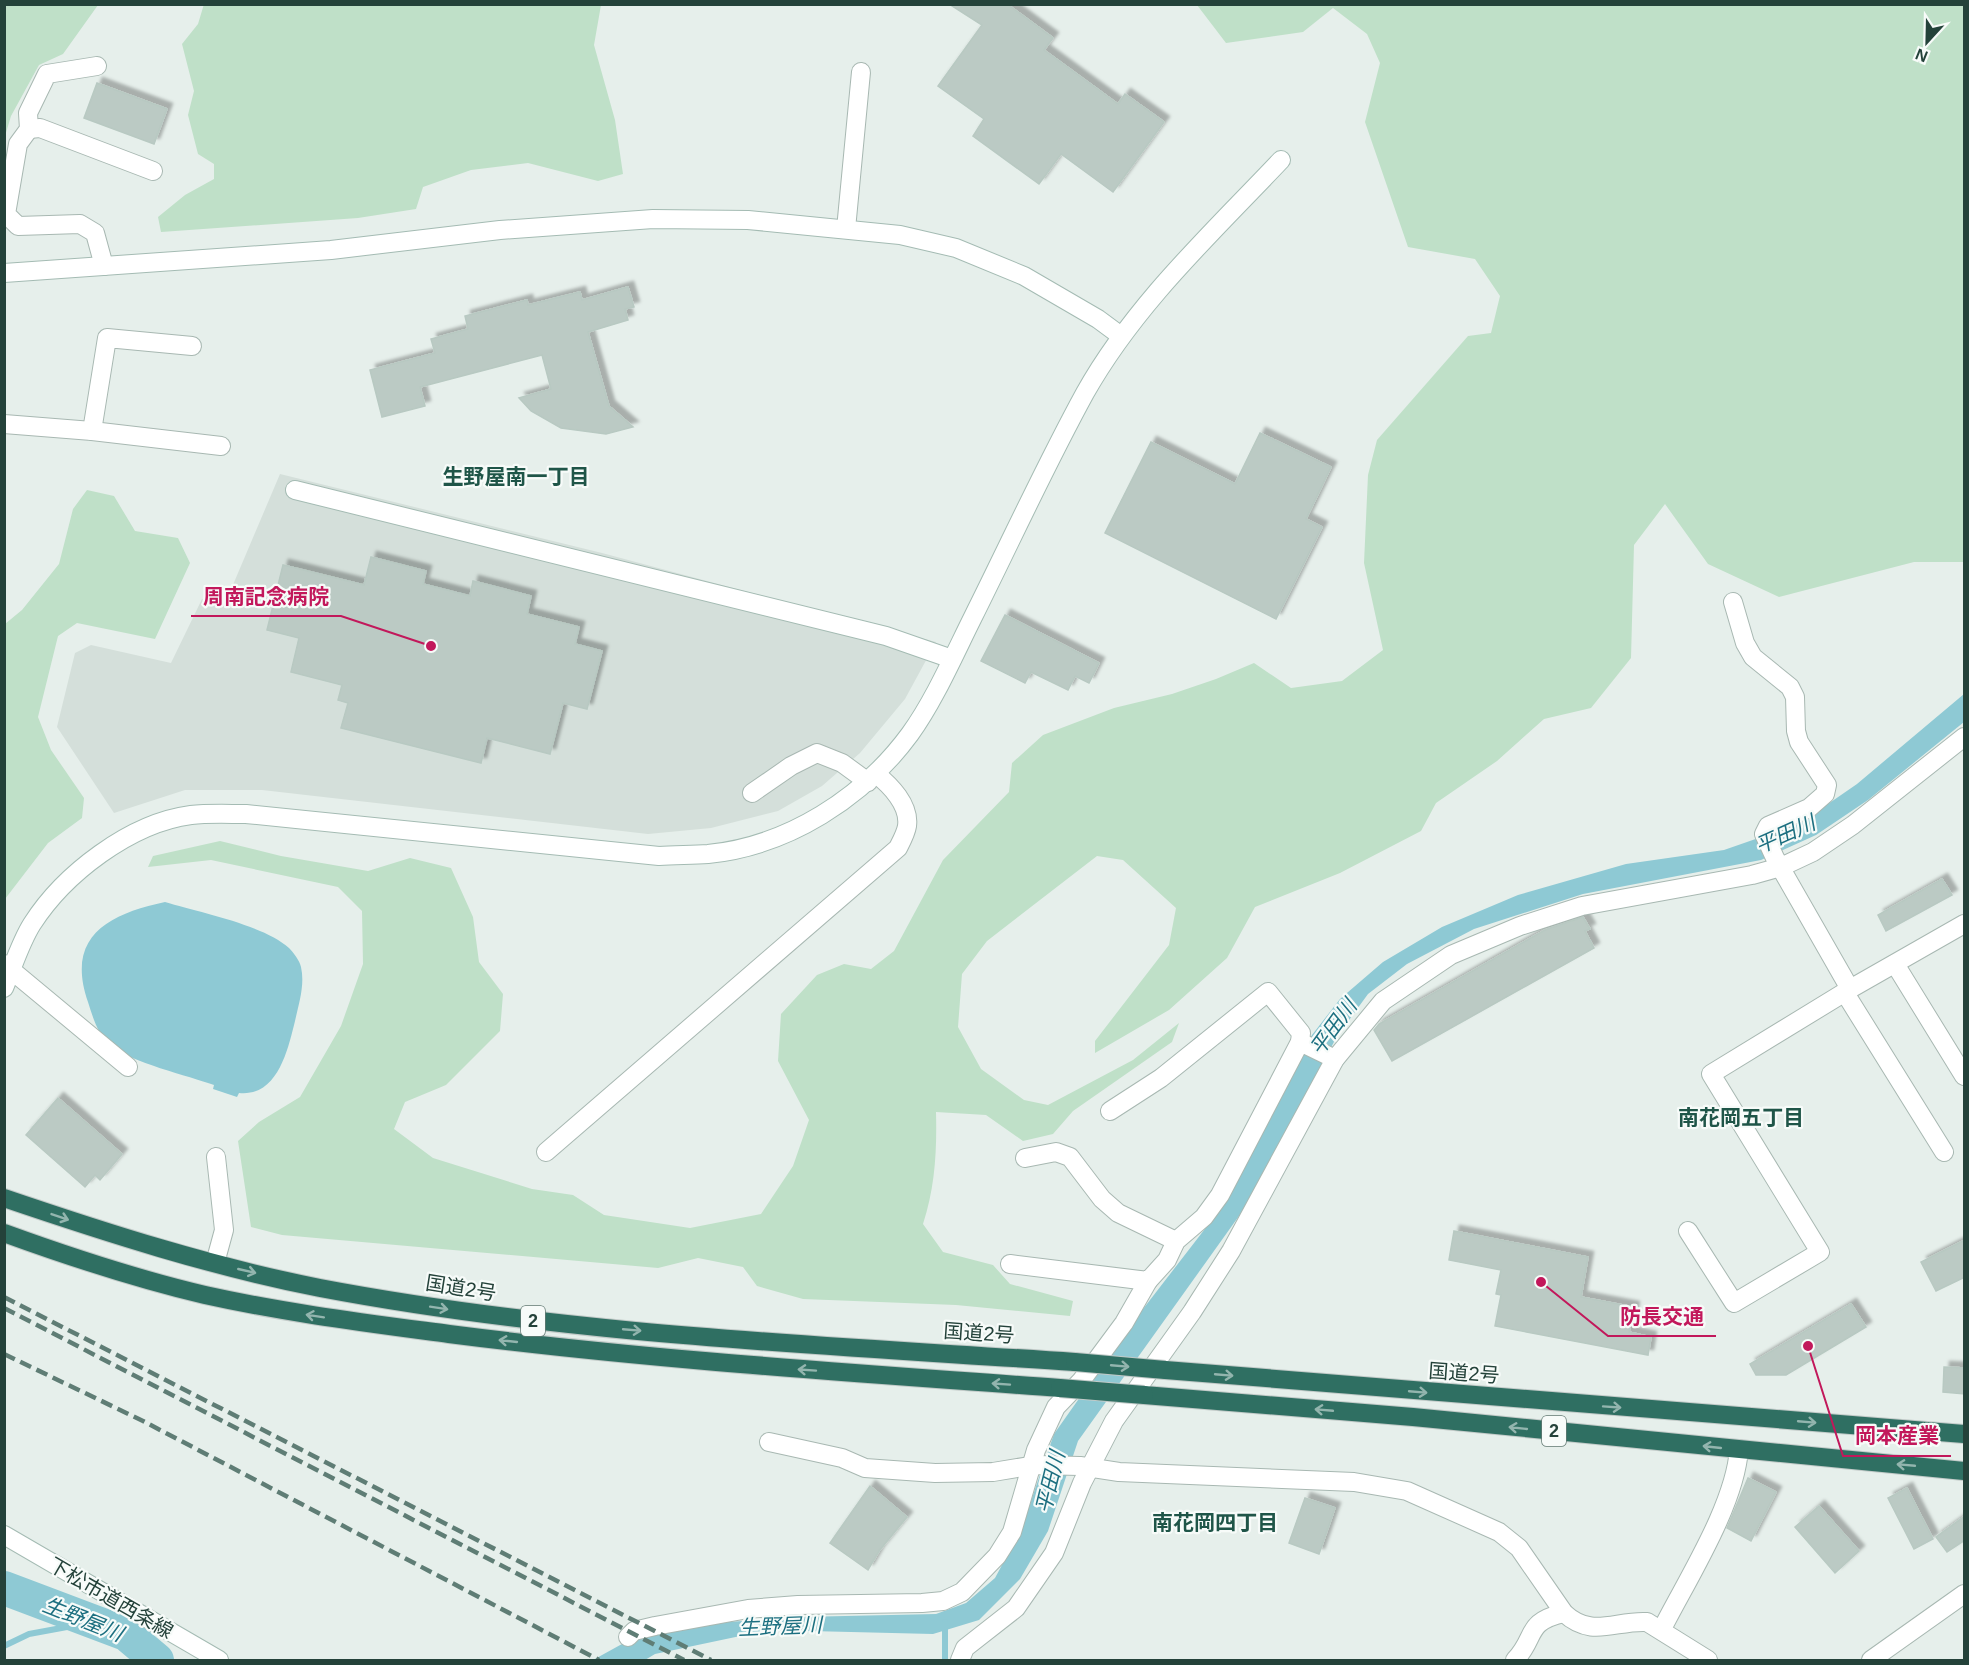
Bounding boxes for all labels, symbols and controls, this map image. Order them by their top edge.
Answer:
north arrow [1897,12,1957,72]
text: N [1913,45,1930,65]
district label: 生野屋南一丁目 [443,465,590,488]
callout: 周南記念病院 [191,577,341,616]
text: 周南記念病院 [203,585,329,608]
water label: 平田川 [1752,810,1820,857]
water label: 平田川 [1305,993,1362,1059]
district label: 南花岡五丁目 [1678,1106,1804,1129]
one-way arrow [50,1213,69,1224]
one-way arrow [237,1265,256,1277]
street label: 国道2号 [424,1272,498,1304]
callout: 防長交通 [1608,1297,1716,1336]
one-way arrow [428,1302,448,1313]
text: 防長交通 [1620,1305,1704,1328]
road number: 2 [521,1306,545,1336]
one-way arrow [306,1310,325,1321]
street label: 国道2号 [943,1320,1015,1346]
one-way arrow [622,1325,642,1336]
one-way arrow [499,1335,519,1346]
street label: 国道2号 [1428,1360,1500,1386]
one-way arrow [1110,1361,1130,1372]
one-way arrow [797,1364,817,1375]
one-way arrow [1213,1370,1233,1381]
one-way arrow [992,1378,1012,1389]
one-way arrow [1407,1387,1427,1398]
one-way arrow [1602,1401,1622,1412]
one-way arrow [1314,1404,1334,1415]
road number: 2 [1542,1416,1566,1446]
one-way arrow [1796,1417,1816,1428]
callout: 岡本産業 [1843,1417,1951,1456]
one-way arrow [1509,1422,1529,1433]
text: 岡本産業 [1855,1424,1939,1447]
one-way arrow [1703,1441,1723,1452]
water label: 平田川 [1031,1447,1069,1515]
one-way arrow [1897,1459,1917,1470]
district label: 南花岡四丁目 [1152,1511,1278,1534]
street label: 下松市道西条線 [45,1553,177,1643]
water label: 生野屋川 [40,1593,128,1646]
water label: 生野屋川 [738,1613,824,1639]

